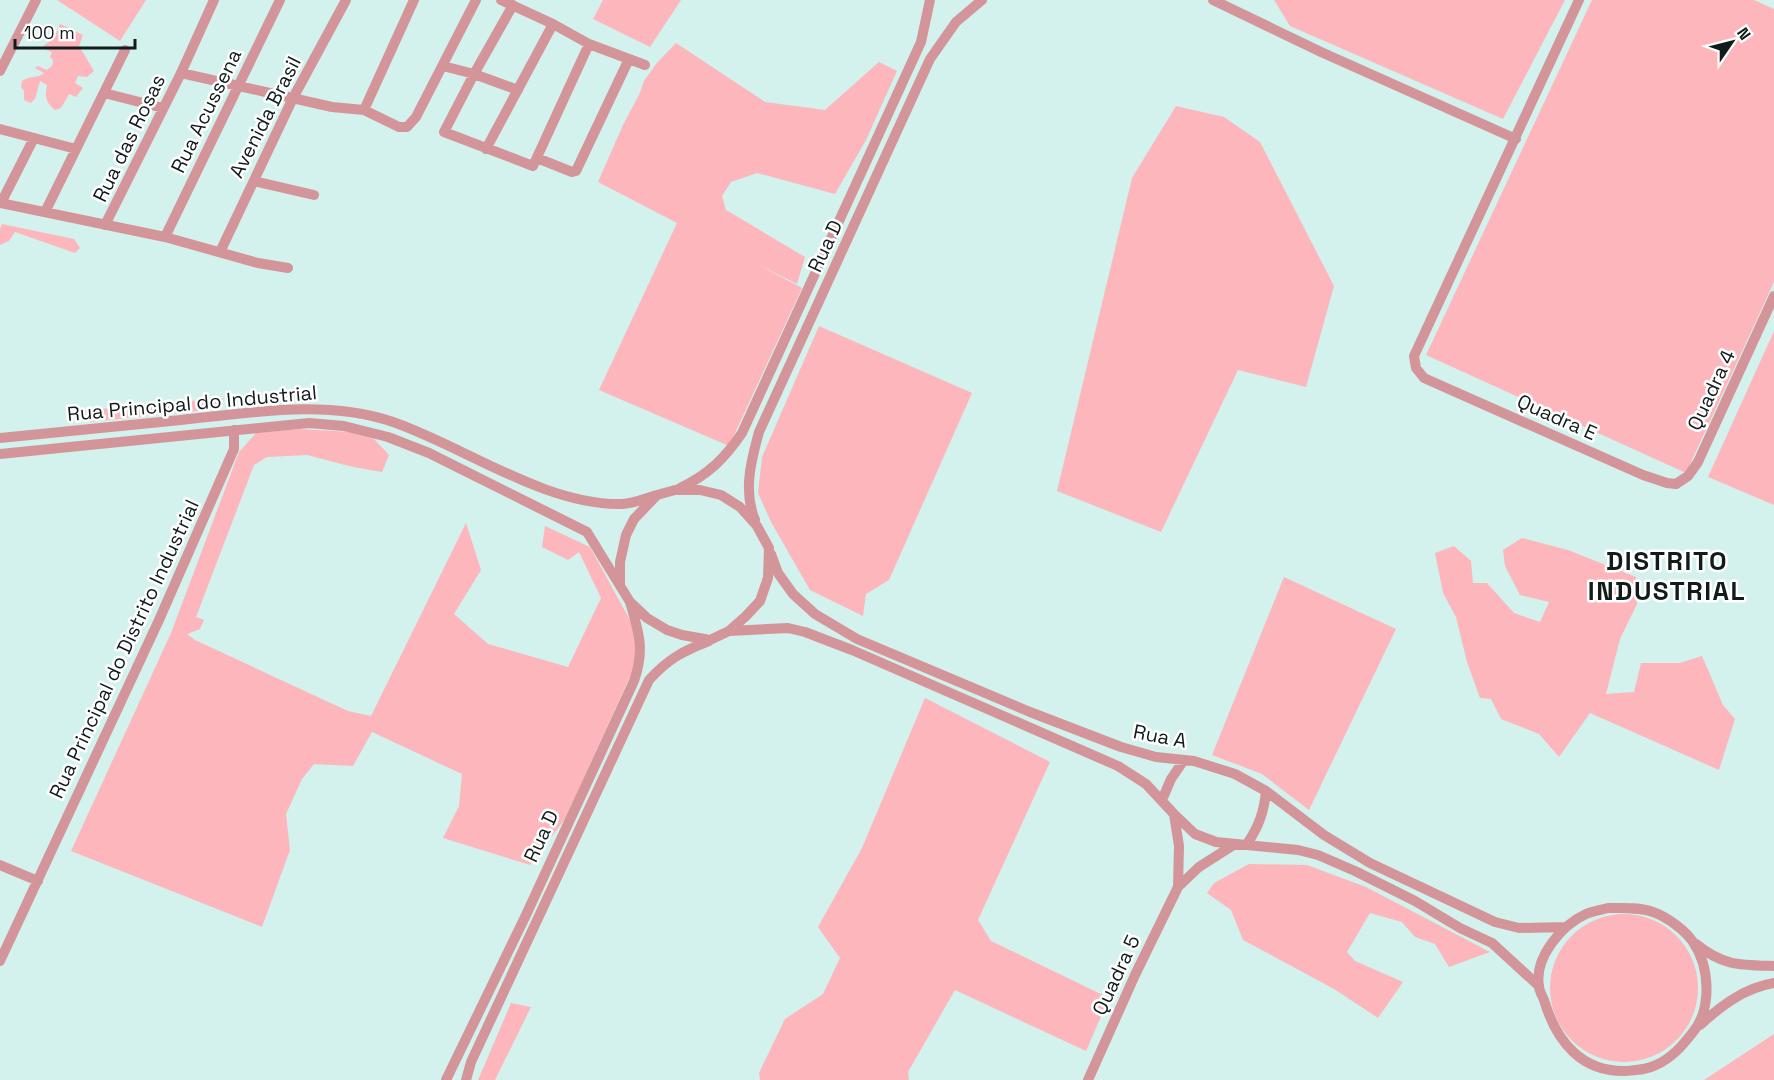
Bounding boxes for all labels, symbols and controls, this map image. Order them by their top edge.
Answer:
scale bar [15,12,135,50]
north arrow [1702,12,1762,72]
text: 100 m [24,21,75,44]
text: N [1732,23,1756,44]
street label: Rua Acussena [165,45,247,177]
street label: Avenida Brasil [223,52,307,182]
street label: Rua das Rosas [87,70,171,206]
street label: Rua D [802,216,848,276]
street label: Quadra 4 [1681,345,1741,435]
street label: Rua Principal do Industrial [66,379,318,427]
street label: Quadra E [1513,388,1601,446]
street label: Rua Principal do Distrito Industrial [43,495,205,803]
district label: DISTRITO INDUSTRIAL [1588,544,1746,608]
street label: Rua A [1131,718,1189,754]
street label: Rua D [518,806,564,866]
street label: Quadra 5 [1086,931,1146,1019]

